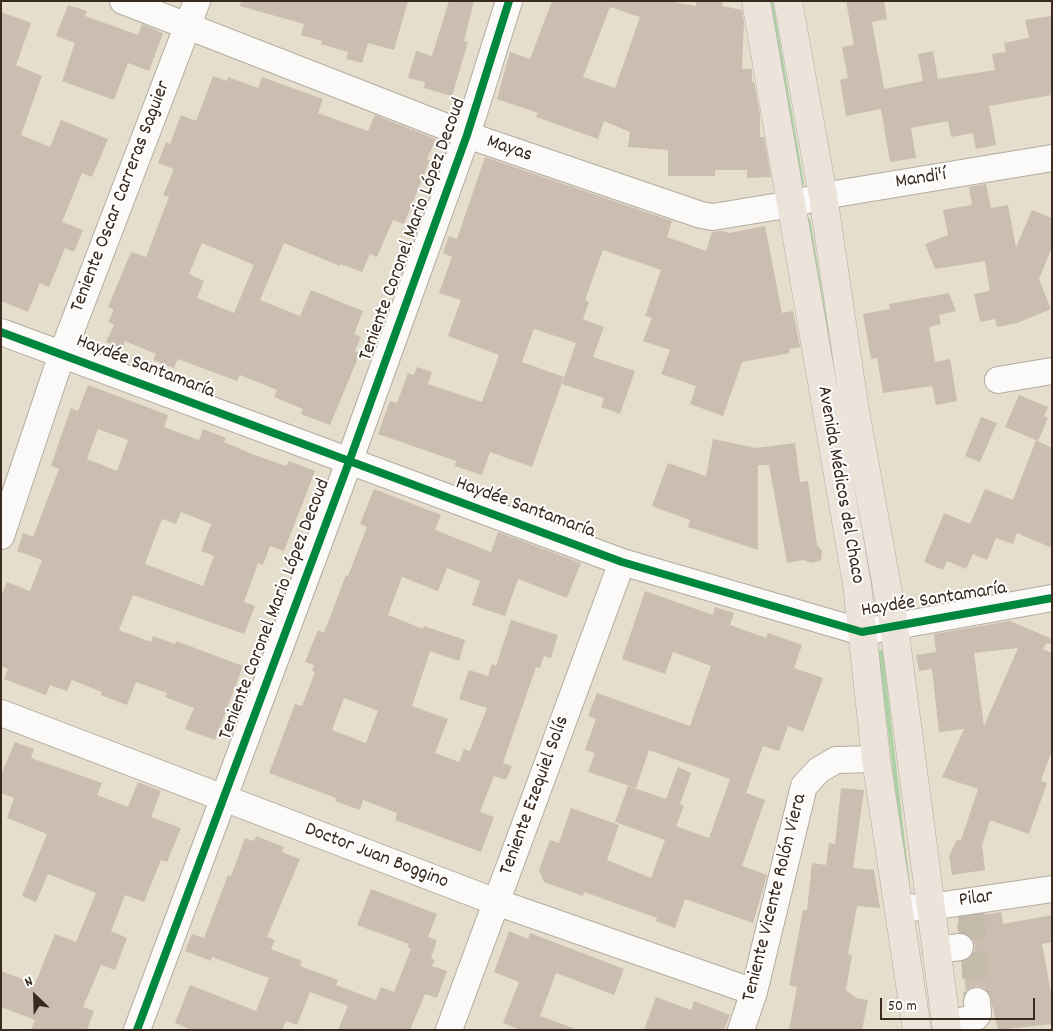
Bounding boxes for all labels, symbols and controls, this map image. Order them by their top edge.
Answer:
street label: Teniente Oscar Carreras Saguier [67,78,177,316]
street label: Teniente Coronel Mario López Decoud [355,95,473,365]
street label: Mayas [483,131,535,169]
street label: Mandi'í [894,164,948,196]
street label: Haydée Santamaría [72,330,218,406]
street label: Avenida Médicos del Chaco [810,384,868,586]
street label: Haydée Santamaría [452,473,598,545]
street label: Teniente Coronel Mario López Decoud [215,476,337,744]
street label: Haydée Santamaría [860,578,1008,624]
street label: Teniente Ezequiel Solís [496,713,576,879]
street label: Teniente Vicente Rolón Viera [739,791,813,1005]
street label: Doctor Juan Boggino [301,819,451,895]
street label: Pilar [957,886,995,914]
north arrow [10,971,60,1021]
text: N [22,972,36,993]
scale bar [883,988,1038,1020]
text: 50 m [888,996,917,1018]

